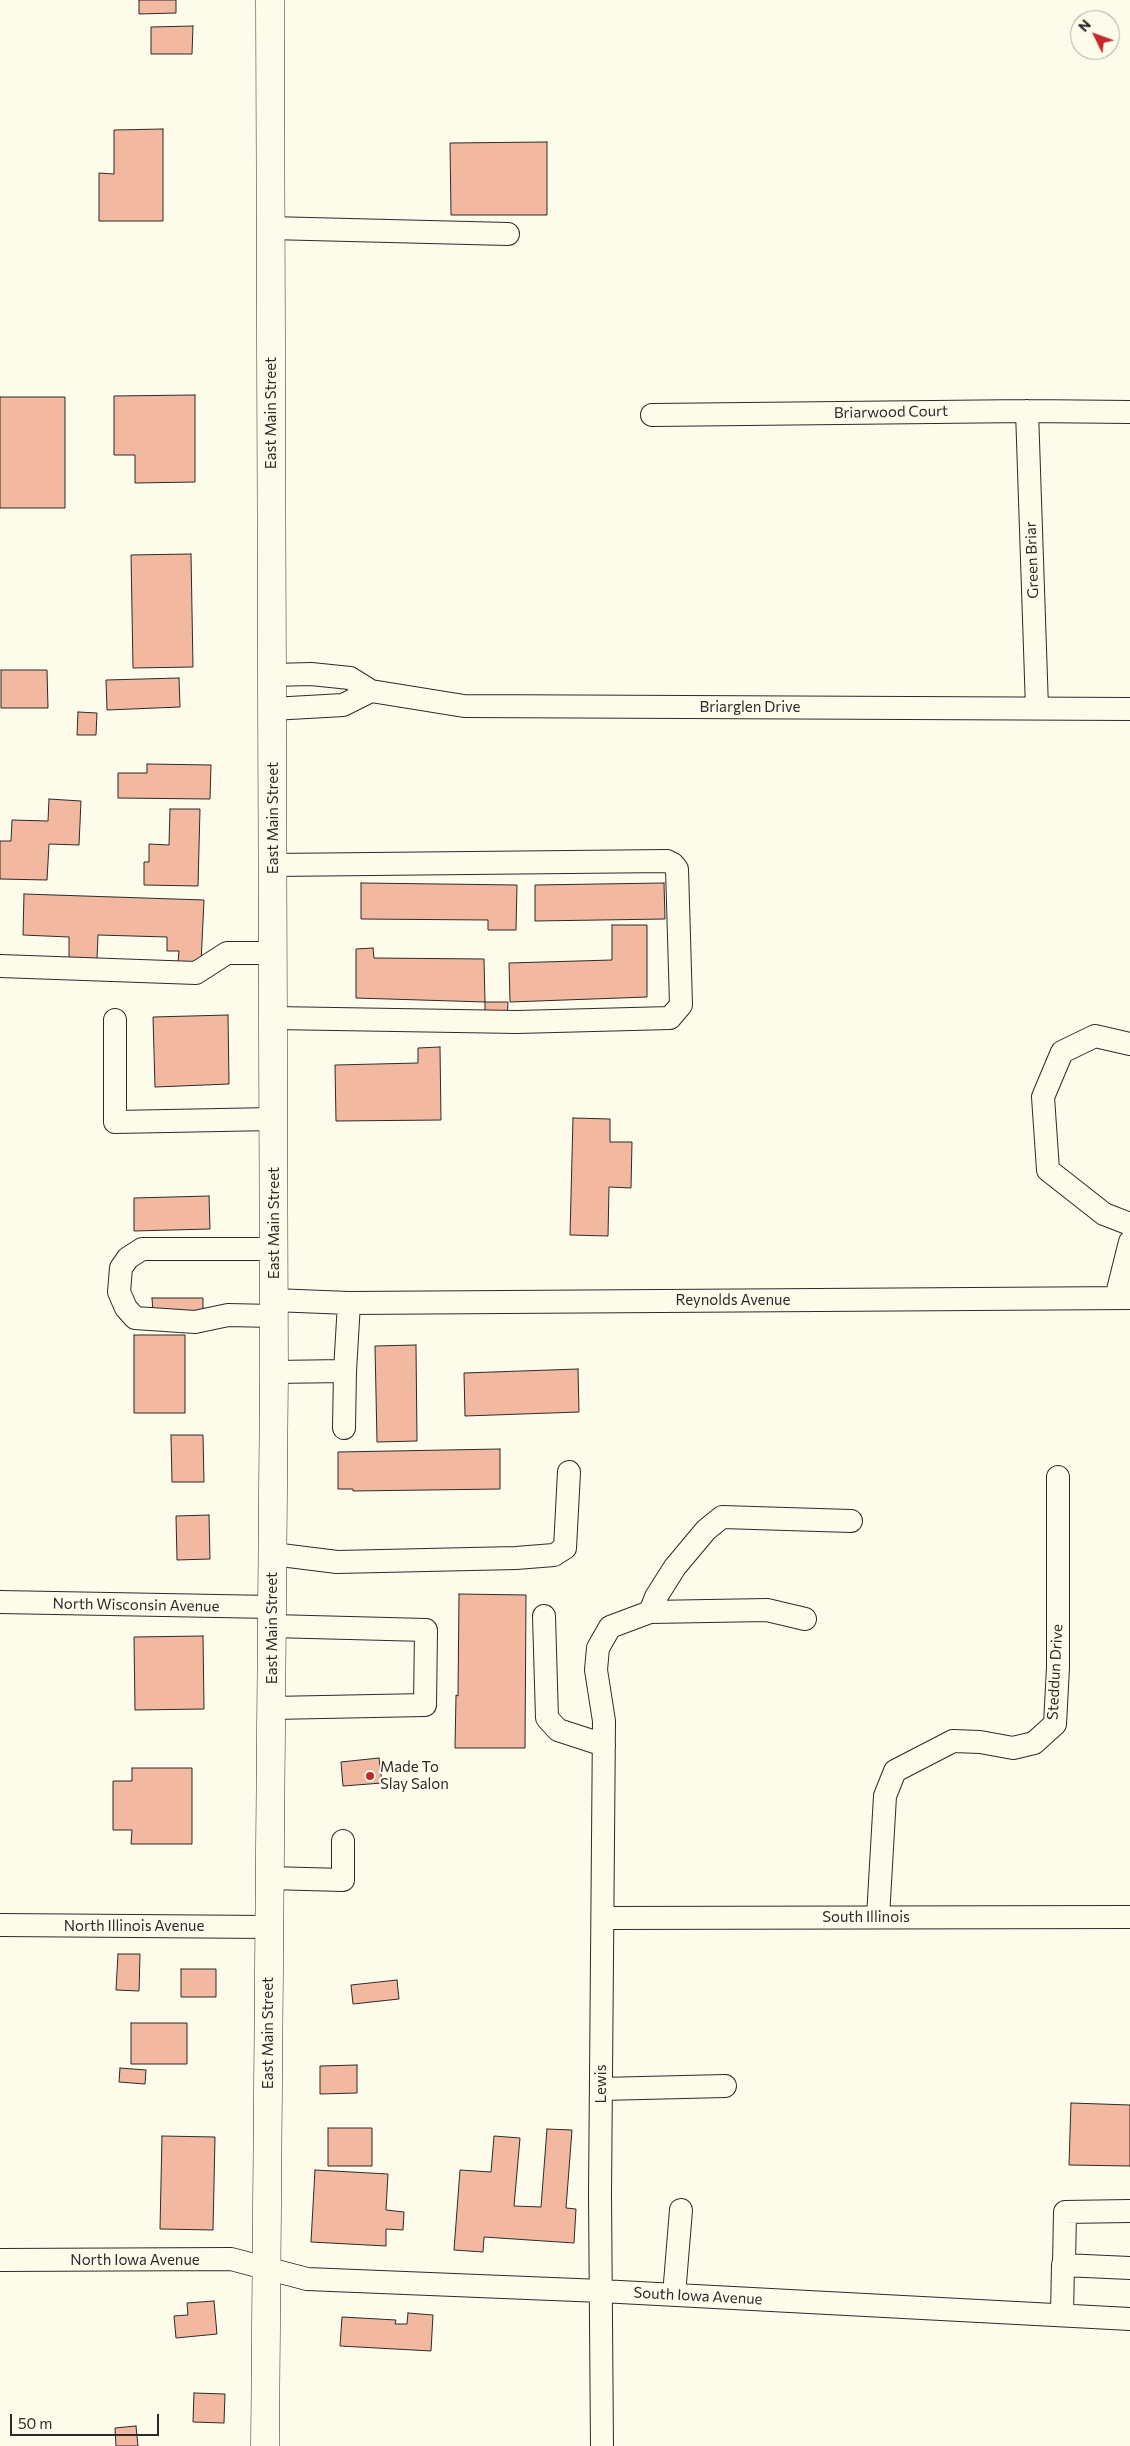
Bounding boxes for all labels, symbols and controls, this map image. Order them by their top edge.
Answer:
north arrow [1070,10,1120,60]
text: N [1074,16,1094,35]
street label: East Main Street [262,357,280,469]
street label: Briarwood Court [834,402,948,422]
street label: Green Briar [1022,521,1042,599]
street label: Briarglen Drive [700,698,800,716]
street label: East Main Street [264,762,282,874]
street label: East Main Street [265,1167,283,1279]
street label: Reynolds Avenue [676,1291,790,1309]
street label: East Main Street [263,1572,281,1684]
street label: North Wisconsin Avenue [52,1595,220,1615]
street label: Steddun Drive [1044,1624,1066,1720]
place label: Made To Slay Salon [380,1758,449,1793]
marker: Made To Slay Salon [364,1770,376,1782]
street label: South Illinois [822,1908,910,1926]
street label: North Illinois Avenue [64,1917,204,1935]
street label: East Main Street [259,1977,277,2089]
street label: Lewis [592,2065,610,2103]
street label: North Iowa Avenue [70,2251,200,2269]
street label: South Iowa Avenue [633,2284,763,2308]
scale bar [12,2404,161,2436]
text: 50 m [18,2414,52,2432]

